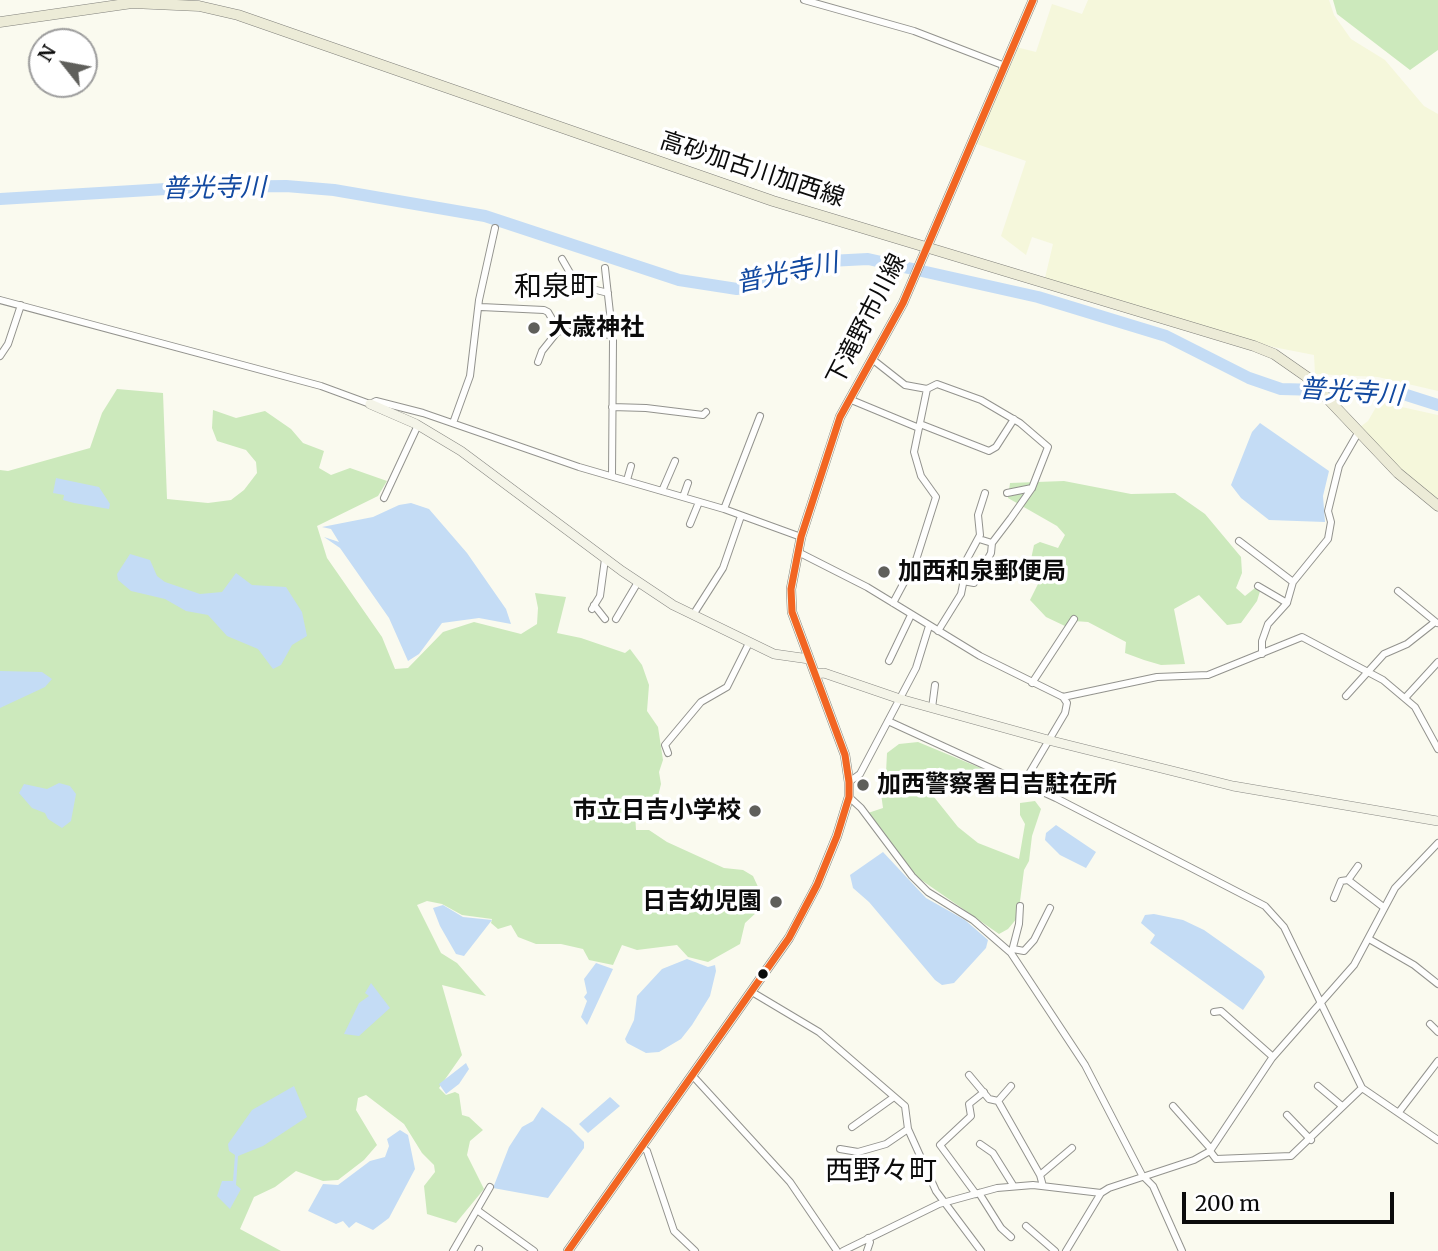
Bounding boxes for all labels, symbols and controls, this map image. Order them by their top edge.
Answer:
north arrow [28,28,98,98]
text: N [33,41,61,66]
street label: 高砂加古川加西線 [656,127,848,213]
water label: 普光寺川 [162,172,266,206]
water label: 普光寺川 [733,248,841,300]
street label: 下滝野市川線 [821,249,913,391]
district label: 和泉町 [514,271,598,305]
place label: 大歳神社 [548,314,644,342]
marker: 大歳神社 [526,320,542,336]
water label: 普光寺川 [1298,374,1404,412]
place label: 加西和泉郵便局 [898,558,1066,586]
marker: 加西和泉郵便局 [876,564,892,580]
place label: 加西警察署日吉駐在所 [877,771,1117,799]
marker: 加西警察署日吉駐在所 [855,777,871,793]
place label: 市立日吉小学校 [573,797,741,825]
marker: 市立日吉小学校 [747,803,763,819]
place label: 日吉幼児園 [642,888,762,916]
marker: 日吉幼児園 [768,894,784,910]
unlabelled marker [756,967,770,981]
district label: 西野々町 [825,1155,937,1189]
scale bar [1186,1178,1398,1222]
text: 200 m [1195,1190,1260,1217]

